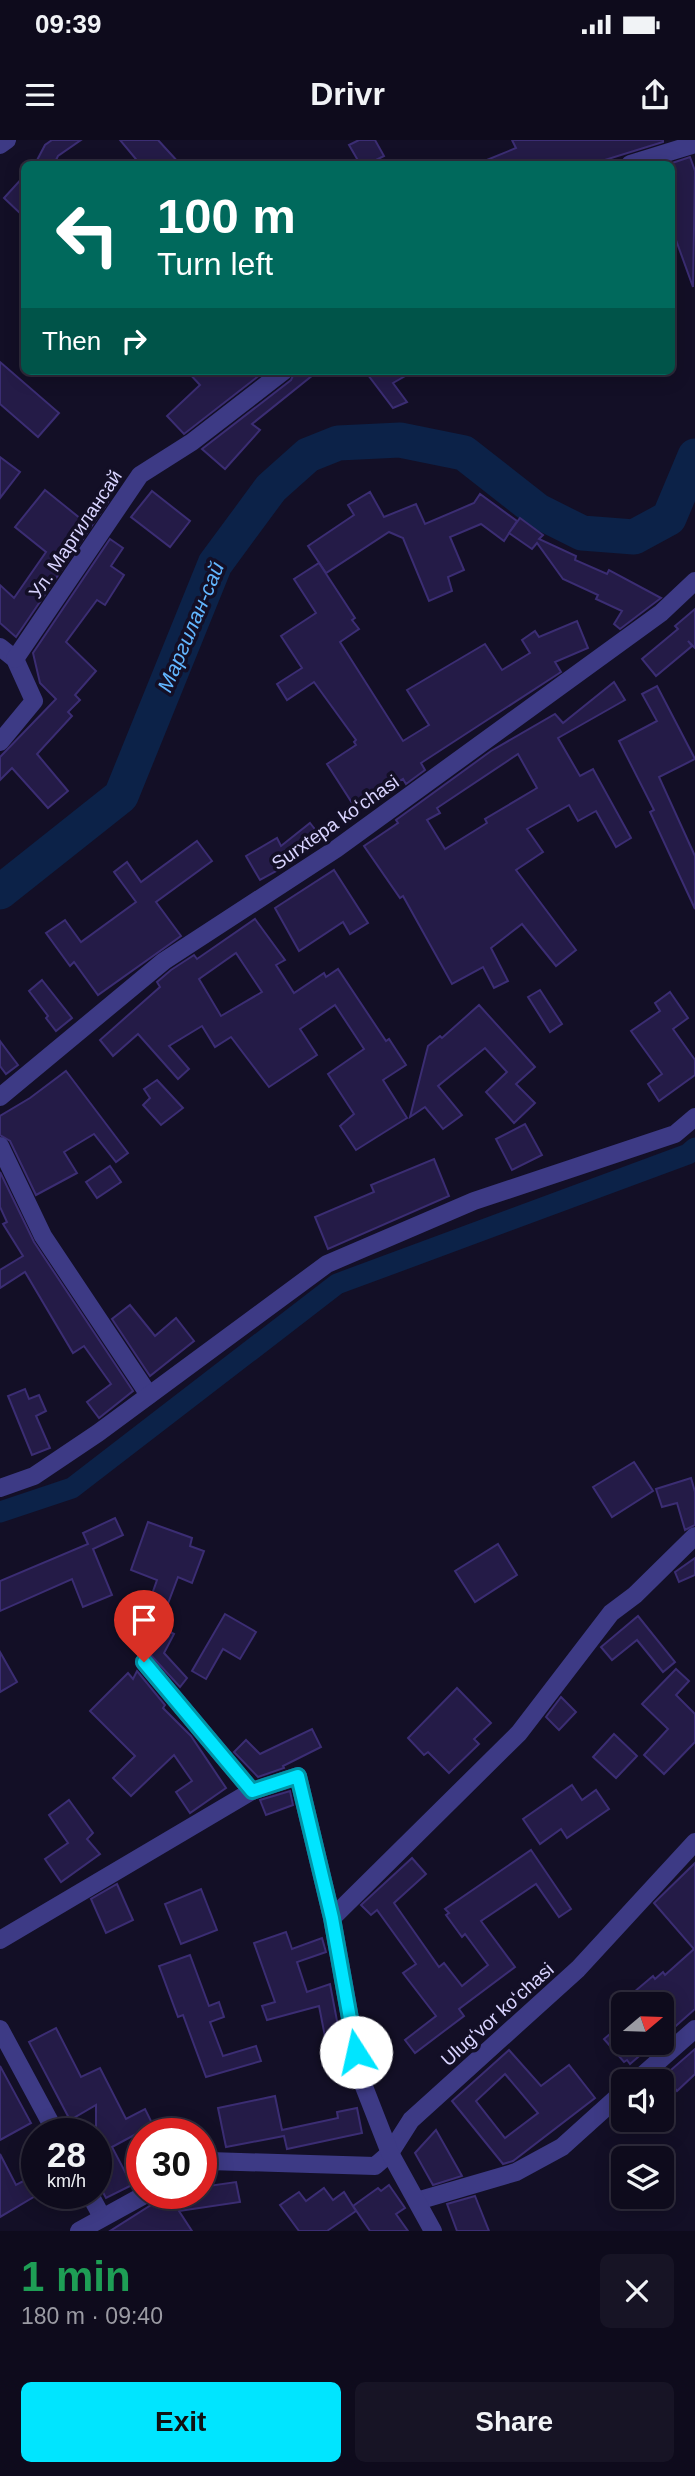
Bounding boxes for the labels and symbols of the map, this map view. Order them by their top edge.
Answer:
street label: Ул. Маргилансай [25,466,126,602]
water label: Маргилан-сай [153,558,228,695]
street label: Surxtepa koʻchasi [268,771,403,874]
pin [114,1590,174,1662]
street label: Ulugʻvor koʻchasi [437,1959,558,2070]
north arrow [611,1992,674,2054]
position arrow [319,2015,393,2089]
speed limit sign: 30 [126,2118,217,2209]

